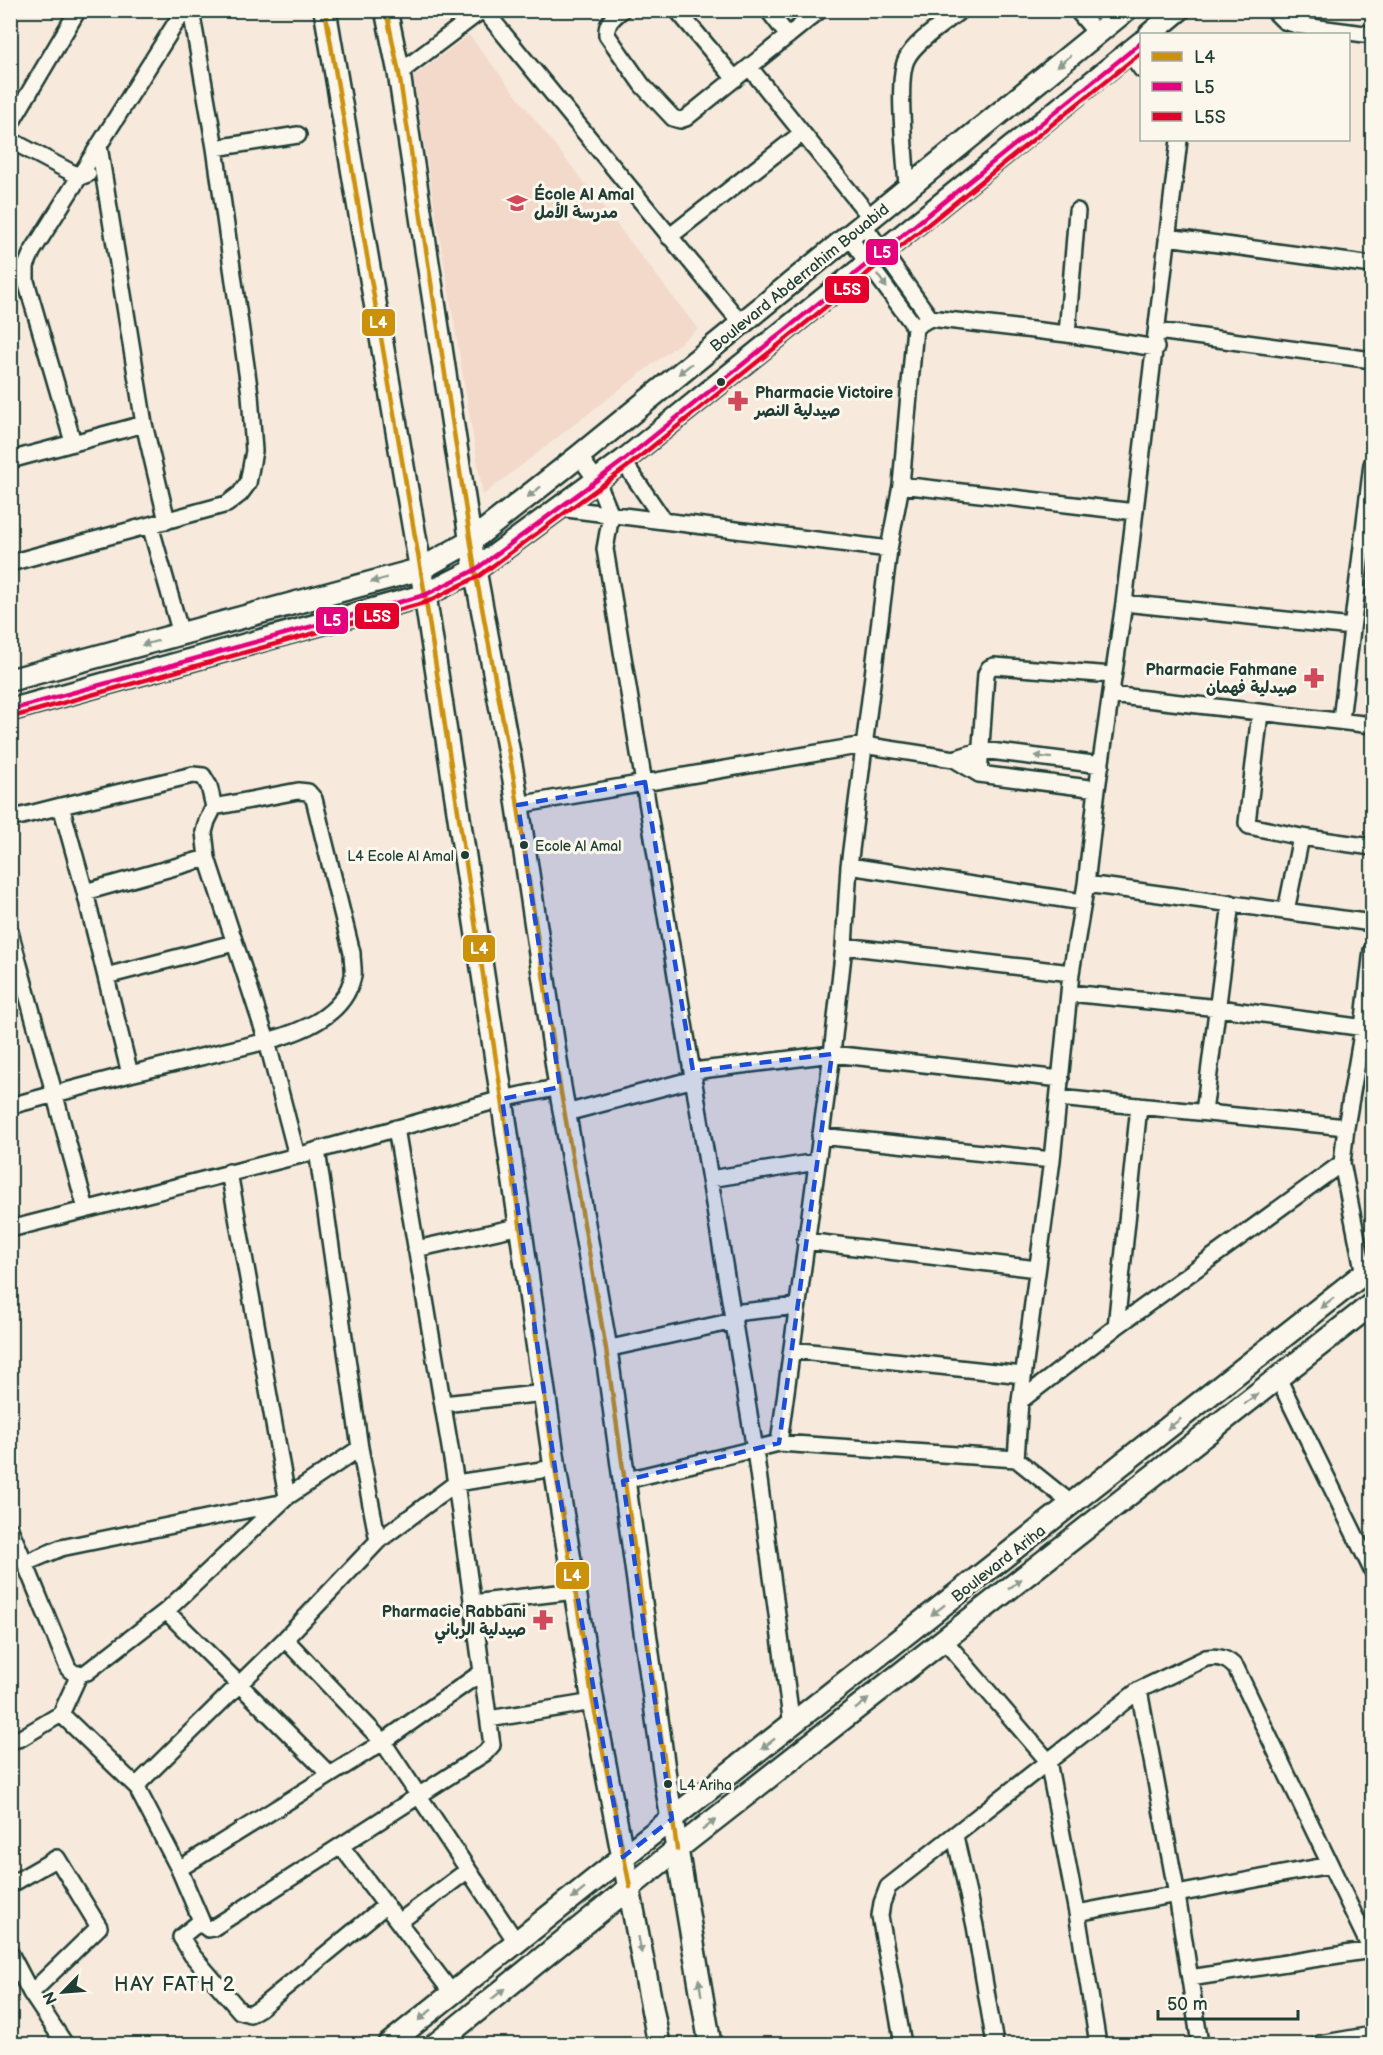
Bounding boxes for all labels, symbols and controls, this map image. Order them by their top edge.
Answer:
legend [1140,33,1350,141]
text: L4 [1194,47,1215,68]
one-way arrow [1057,54,1072,66]
text: L5 [1194,77,1215,98]
text: L5S [1194,107,1226,128]
place label: École Al Amal مدرسة الأمل [534,183,634,223]
school or university icon: École Al Amal مدرسة الأمل [505,191,529,215]
street label: Boulevard Abderrahim Bouabid [707,200,893,356]
line badge: L5 [865,238,899,266]
text: L5 [873,244,891,263]
one-way arrow [876,273,888,289]
line badge: L5S [824,275,870,304]
text: L5S [833,281,861,300]
line badge: L4 [361,308,396,337]
text: L4 [369,314,388,333]
one-way arrow [678,362,693,375]
unlabelled marker [715,376,727,388]
place label: Pharmacie Victoire صيدلية النصر [753,384,893,421]
pharmacy icon: Pharmacie Victoire صيدلية النصر [726,389,750,413]
one-way arrow [526,485,541,497]
one-way arrow [370,576,388,586]
line badge: L5S [354,602,400,630]
line badge: L5 [315,606,349,635]
text: L5S [363,608,391,627]
text: L5 [323,612,341,631]
one-way arrow [141,638,159,648]
place label: Pharmacie Fahmane صيدلية فهمان [1146,661,1297,698]
pharmacy icon: Pharmacie Fahmane صيدلية فهمان [1302,666,1326,690]
one-way arrow [1033,753,1052,762]
place label: Ecole Al Amal [535,838,621,855]
marker: Ecole Al Amal [518,839,530,851]
place label: L4 Ecole Al Amal [347,848,454,865]
marker: L4 Ecole Al Amal [459,849,471,861]
line badge: L4 [462,934,496,963]
text: L4 [470,940,489,959]
one-way arrow [1319,1297,1334,1309]
one-way arrow [1244,1393,1259,1405]
one-way arrow [1166,1418,1181,1430]
street label: Boulevard Ariha [948,1521,1050,1607]
line badge: L4 [555,1561,590,1590]
text: L4 [563,1567,582,1586]
one-way arrow [1008,1578,1023,1590]
place label: Pharmacie Rabbani صيدلية الرباني [382,1603,526,1644]
one-way arrow [930,1604,946,1617]
pharmacy icon: Pharmacie Rabbani صيدلية الرباني [531,1608,555,1632]
one-way arrow [854,1698,870,1711]
one-way arrow [761,1737,776,1749]
place label: L4 Ariha [679,1777,732,1794]
marker: L4 Ariha [662,1778,674,1790]
one-way arrow [701,1819,716,1831]
one-way arrow [570,1887,586,1900]
one-way arrow [636,1935,645,1954]
north arrow [33,1962,93,2022]
district label: HAY FATH 2 [114,1973,236,1997]
one-way arrow [695,1977,704,1996]
scale bar [1158,1983,1298,2021]
text: N [40,1988,62,2007]
one-way arrow [490,1988,506,2001]
text: 50 m [1167,1994,1208,2015]
one-way arrow [418,2008,433,2021]

